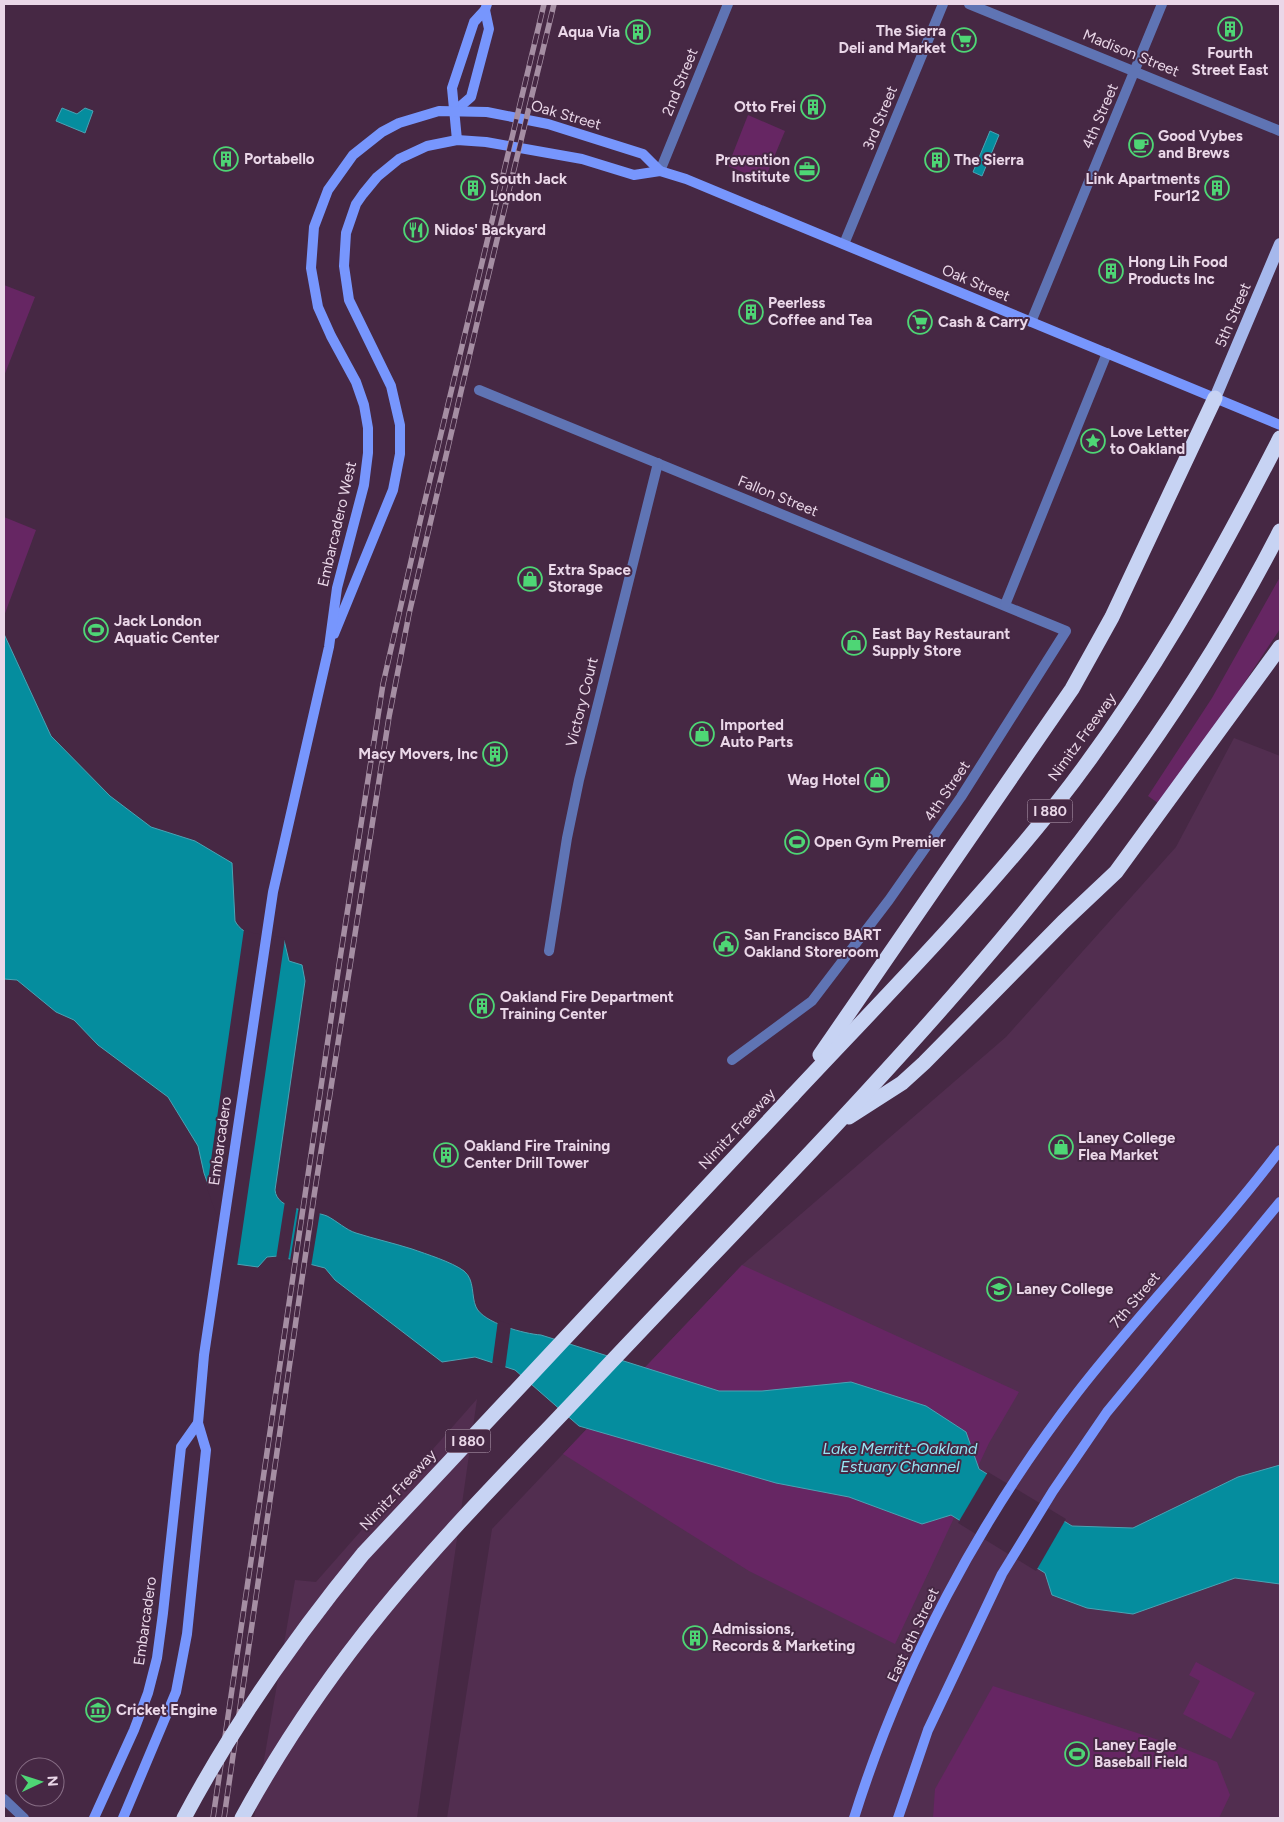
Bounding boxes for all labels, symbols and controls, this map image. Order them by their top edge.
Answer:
building icon: Fourth Street East [1217,16,1243,42]
building icon: Aqua Via [625,19,651,45]
place label: The Sierra Deli and Market [838,22,946,57]
place label: Aqua Via [558,23,620,41]
street label: Madison Street [1080,25,1182,81]
supermarket icon: The Sierra Deli and Market [951,27,977,53]
place label: Fourth Street East [1192,44,1268,79]
street label: 2nd Street [658,45,702,118]
street label: 4th Street [1078,80,1122,151]
street label: 3rd Street [859,83,901,153]
building icon: Otto Frei [800,94,826,120]
street label: Oak Street [529,96,604,134]
place label: Otto Frei [734,98,796,116]
place label: Good Vybes and Brews [1158,127,1243,162]
cafe icon: Good Vybes and Brews [1128,132,1154,158]
building icon: Portabello [213,146,239,172]
building icon: The Sierra [924,147,950,173]
place label: Portabello [244,150,315,168]
place label: Prevention Institute [715,151,791,186]
place label: The Sierra [954,151,1024,169]
office icon: Prevention Institute [794,156,820,182]
place label: South Jack London [490,170,567,205]
place label: Link Apartments Four12 [1085,170,1200,205]
building icon: South Jack London [460,175,486,201]
building icon: Link Apartments Four12 [1204,175,1230,201]
restaurant icon: Nidos' Backyard [403,217,429,243]
place label: Nidos' Backyard [434,221,546,239]
place label: Hong Lih Food Products Inc [1128,253,1228,288]
building icon: Hong Lih Food Products Inc [1098,258,1124,284]
street label: Oak Street [939,261,1013,306]
street label: 5th Street [1211,280,1255,350]
place label: Peerless Coffee and Tea [768,294,872,329]
building icon: Peerless Coffee and Tea [738,299,764,325]
supermarket icon: Cash & Carry [907,309,933,335]
place label: Cash & Carry [938,313,1028,331]
place label: Love Letter to Oakland [1110,423,1189,458]
place icon: Love Letter to Oakland [1080,428,1106,454]
street label: Embarcadero West [314,459,360,588]
street label: Fallon Street [735,472,821,520]
place label: Extra Space Storage [548,561,631,596]
shop icon: Extra Space Storage [517,566,543,592]
place label: Jack London Aquatic Center [114,612,220,647]
sports icon: Jack London Aquatic Center [83,617,109,643]
place label: East Bay Restaurant Supply Store [872,625,1010,660]
shop icon: East Bay Restaurant Supply Store [841,630,867,656]
street label: Victory Court [562,655,602,749]
street label: Nimitz Freeway [1044,689,1120,784]
place label: Imported Auto Parts [720,716,793,751]
shop icon: Imported Auto Parts [689,721,715,747]
building icon: Macy Movers, Inc [482,741,508,767]
place label: Macy Movers, Inc [358,745,478,763]
street label: 4th Street [920,757,974,825]
shop icon: Wag Hotel [864,767,890,793]
place label: Wag Hotel [787,771,860,789]
road number: I 880 [1028,799,1072,822]
sports icon: Open Gym Premier [784,829,810,855]
place label: Open Gym Premier [814,833,946,851]
place label: San Francisco BART Oakland Storeroom [744,926,882,961]
public building icon: San Francisco BART Oakland Storeroom [713,931,739,957]
place label: Oakland Fire Department Training Center [500,988,674,1023]
building icon: Oakland Fire Department Training Center [469,993,495,1019]
street label: Nimitz Freeway [695,1085,779,1173]
street label: Embarcadero [205,1095,235,1187]
place label: Laney College Flea Market [1078,1129,1176,1164]
shop icon: Laney College Flea Market [1048,1134,1074,1160]
place label: Oakland Fire Training Center Drill Tower [464,1137,610,1172]
building icon: Oakland Fire Training Center Drill Tower [433,1142,459,1168]
street label: 7th Street [1106,1268,1164,1332]
school or university icon: Laney College [986,1276,1012,1302]
place label: Laney College [1016,1280,1114,1298]
road number: I 880 [446,1430,490,1452]
water label: Lake Merritt-Oakland Estuary Channel [823,1439,978,1476]
street label: Nimitz Freeway [356,1446,440,1534]
street label: Embarcadero [130,1575,160,1667]
street label: East 8th Street [883,1585,943,1685]
place label: Admissions, Records & Marketing [712,1620,855,1655]
building icon: Admissions, Records & Marketing [682,1625,708,1651]
museum icon: Cricket Engine [85,1697,111,1723]
place label: Cricket Engine [116,1701,218,1719]
place label: Laney Eagle Baseball Field [1094,1736,1188,1771]
sports icon: Laney Eagle Baseball Field [1064,1741,1090,1767]
north arrow [15,1757,65,1807]
text: N [44,1775,61,1787]

